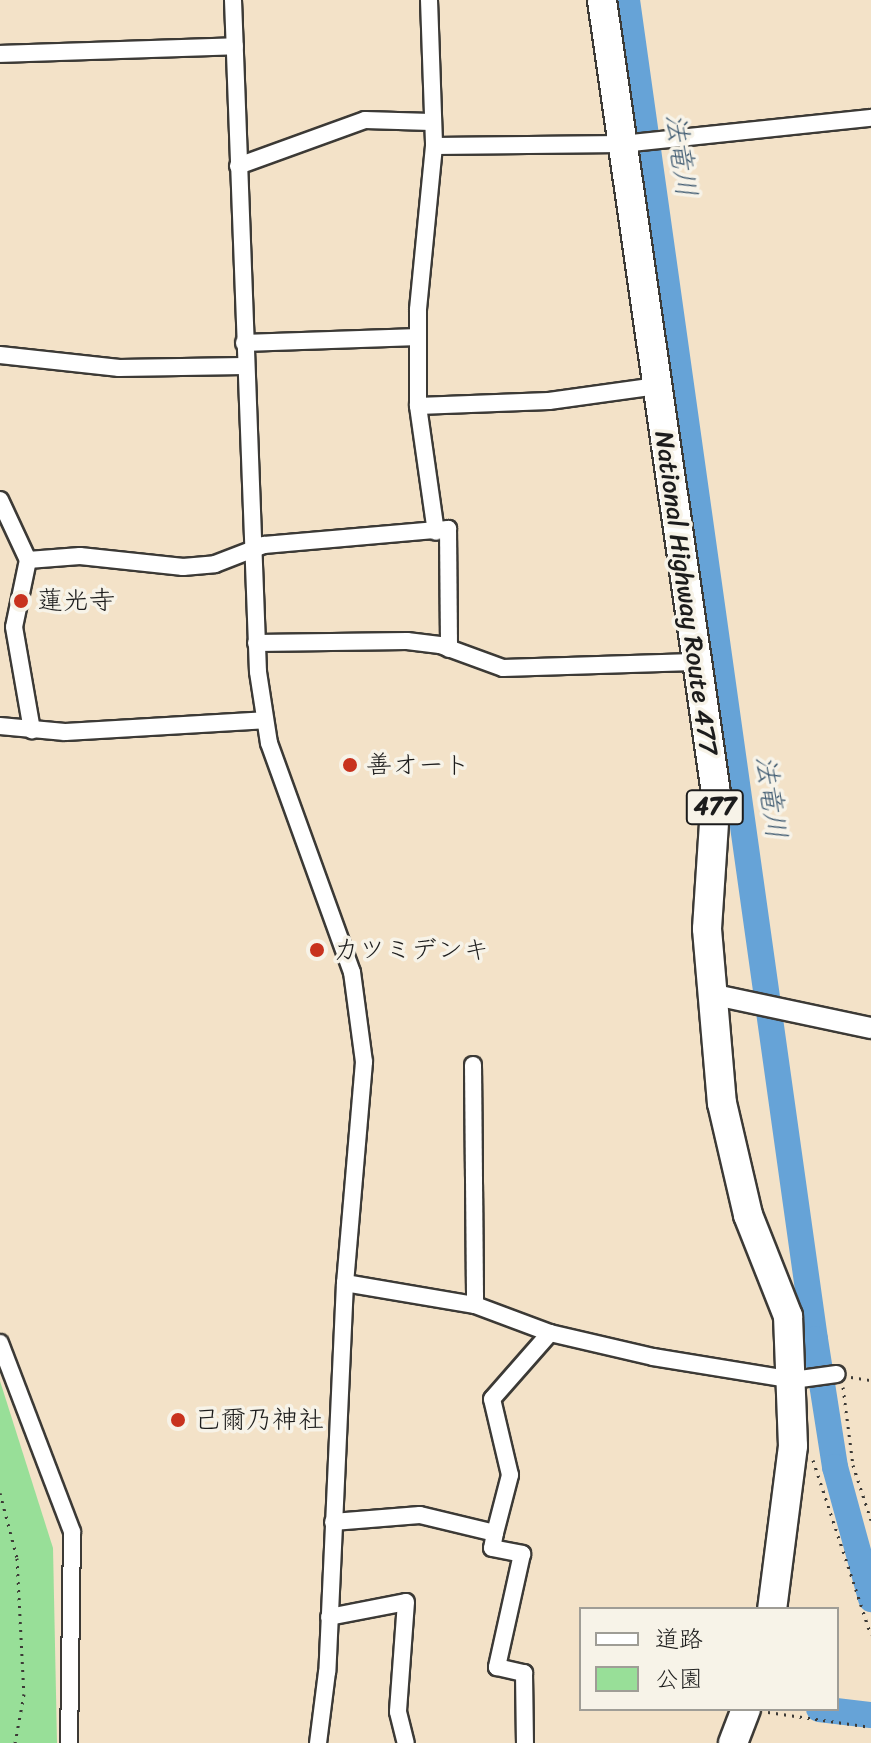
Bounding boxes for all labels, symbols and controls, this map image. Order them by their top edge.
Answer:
water label: 法竜川 [659,111,703,199]
street label: National Highway Route 477 [648,429,724,757]
place label: 蓮光寺 [37,585,115,617]
marker: 蓮光寺 [12,592,30,610]
place label: 善オート [366,749,470,781]
water label: 法竜川 [749,753,793,841]
marker: 善オート [341,756,359,774]
road number: 477 [685,787,745,827]
place label: カツミデンキ [333,934,489,966]
marker: カツミデンキ [308,941,326,959]
place label: 己爾乃神社 [194,1404,324,1436]
marker: 己爾乃神社 [169,1411,187,1429]
legend [579,1607,839,1711]
text: 道路 [655,1618,703,1660]
text: 公園 [655,1658,703,1700]

